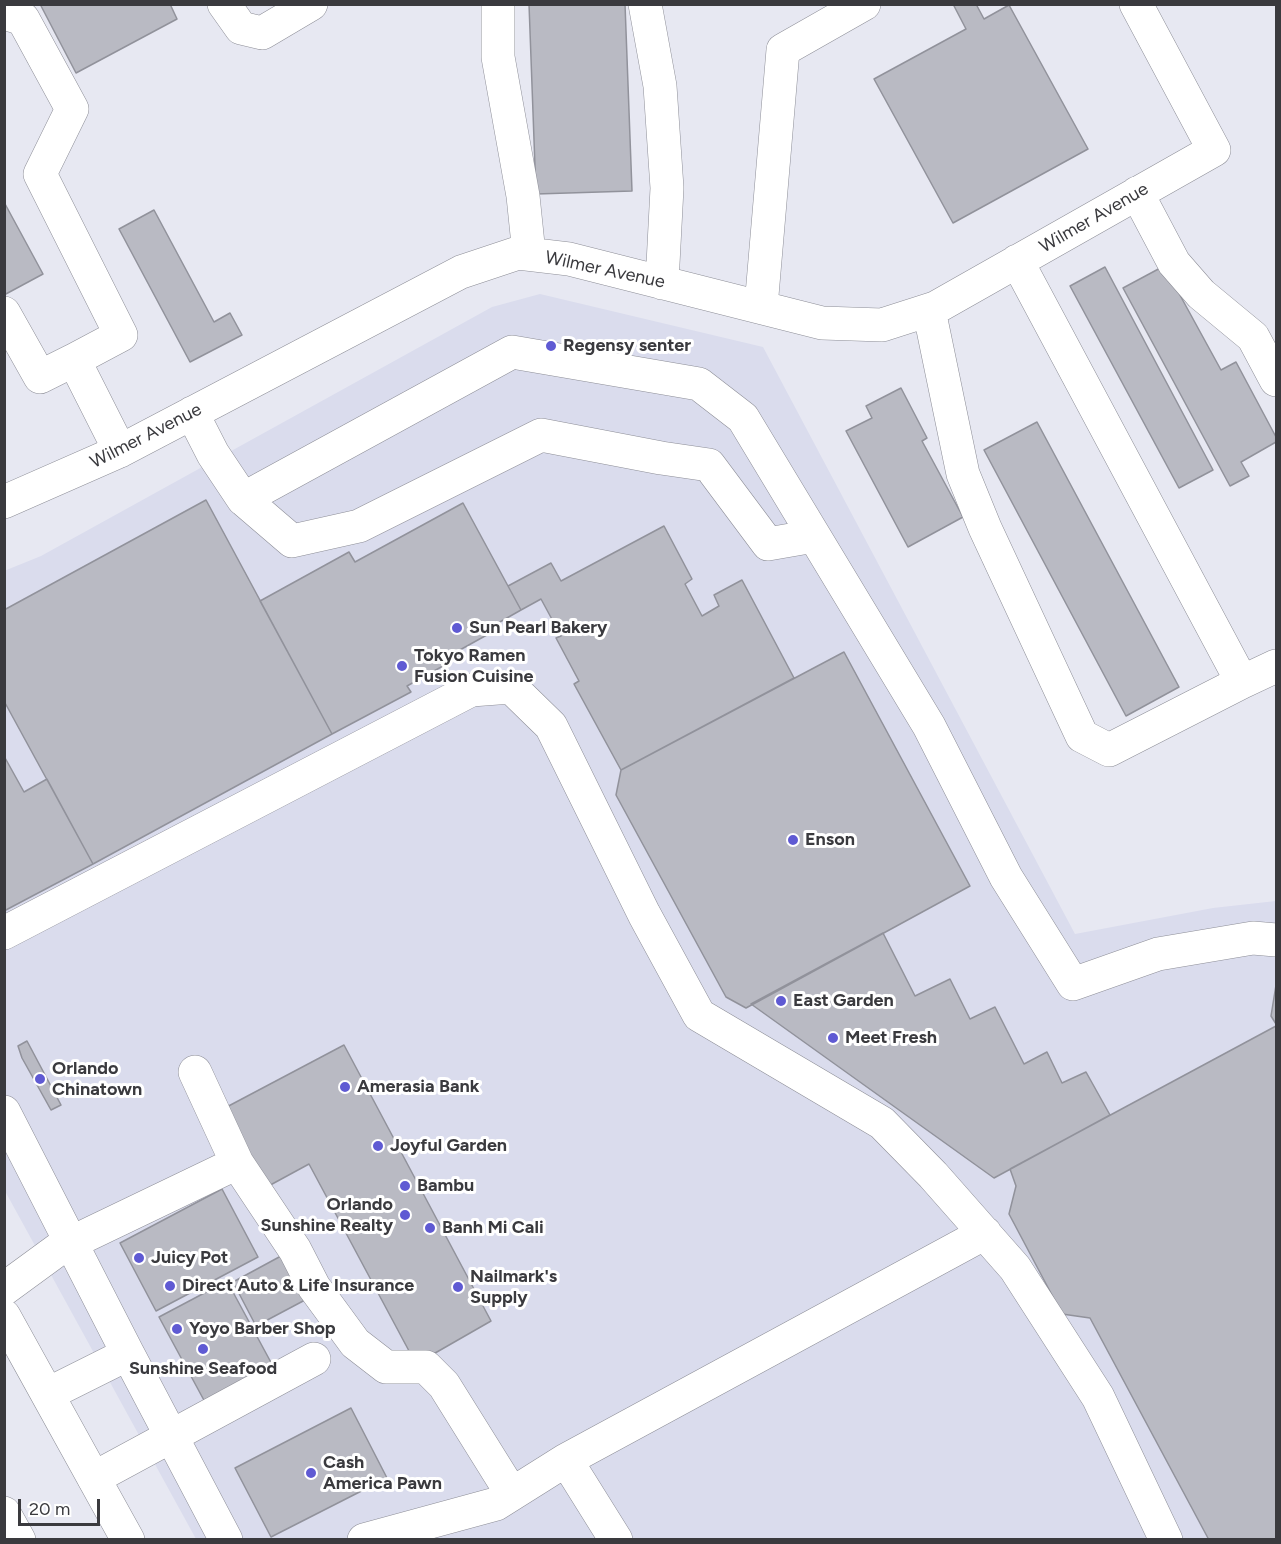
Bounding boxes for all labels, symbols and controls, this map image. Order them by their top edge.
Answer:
street label: Wilmer Avenue [1036,178,1152,258]
street label: Wilmer Avenue [543,247,667,293]
place label: Regensy senter [563,335,691,357]
marker: Regensy senter [544,339,558,353]
street label: Wilmer Avenue [87,399,205,473]
place label: Sun Pearl Bakery [469,617,607,639]
marker: Sun Pearl Bakery [450,621,464,635]
place label: Tokyo Ramen Fusion Cuisine [414,645,533,688]
marker: Tokyo Ramen Fusion Cuisine [395,659,409,673]
place label: Enson [805,829,855,851]
marker: Enson [786,833,800,847]
place label: East Garden [793,990,894,1012]
marker: East Garden [774,994,788,1008]
place label: Meet Fresh [845,1027,937,1049]
marker: Meet Fresh [826,1031,840,1045]
place label: Orlando Chinatown [52,1058,142,1100]
marker: Orlando Chinatown [33,1072,47,1086]
place label: Amerasia Bank [357,1076,479,1098]
marker: Amerasia Bank [338,1080,352,1094]
place label: Joyful Garden [390,1135,507,1157]
marker: Joyful Garden [371,1139,385,1153]
place label: Bambu [417,1175,474,1197]
marker: Bambu [398,1179,412,1193]
place label: Orlando Sunshine Realty [261,1194,393,1236]
marker: Orlando Sunshine Realty [398,1208,412,1222]
place label: Banh Mi Cali [442,1217,544,1239]
marker: Banh Mi Cali [423,1221,437,1235]
place label: Juicy Pot [151,1247,228,1269]
marker: Juicy Pot [132,1251,146,1265]
place label: Nailmark's Supply [470,1266,557,1308]
place label: Direct Auto & Life Insurance [182,1275,414,1297]
marker: Direct Auto & Life Insurance [163,1279,177,1293]
marker: Nailmark's Supply [451,1280,465,1294]
place label: Yoyo Barber Shop [189,1318,336,1340]
marker: Yoyo Barber Shop [170,1322,184,1336]
marker: Sunshine Seafood [196,1342,210,1356]
place label: Sunshine Seafood [129,1358,277,1380]
place label: Cash America Pawn [323,1452,442,1494]
marker: Cash America Pawn [304,1466,318,1480]
scale bar [21,1487,104,1525]
text: 20 m [29,1498,70,1520]

